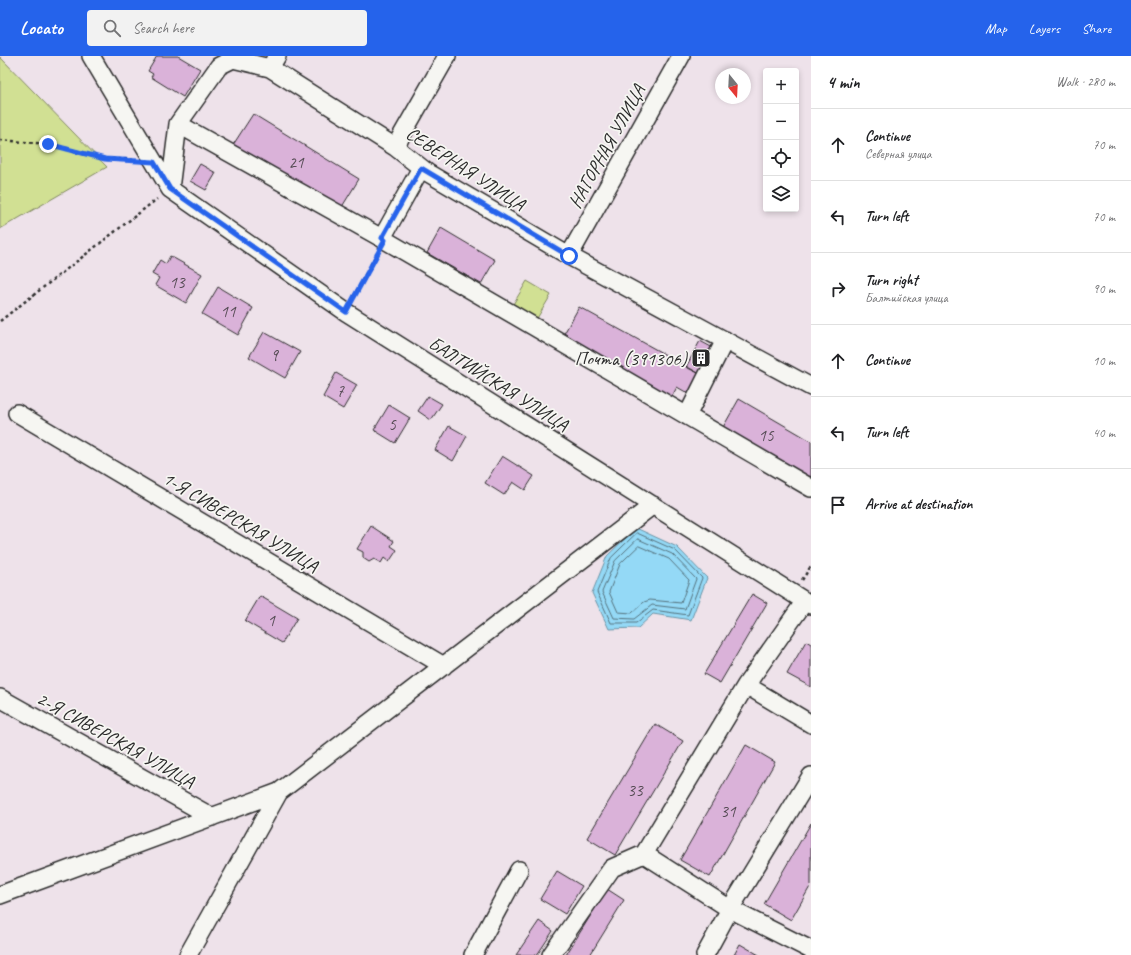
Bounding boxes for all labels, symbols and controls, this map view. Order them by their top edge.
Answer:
search box [87,10,367,46]
text: Locato [20,16,63,40]
icon: search [101,17,123,39]
text: Search here [133,19,194,38]
text: Map [985,20,1007,37]
text: Layers [1029,20,1060,37]
text: Share [1082,20,1111,37]
north arrow [715,68,751,104]
map controls [763,68,799,212]
button: + [763,68,799,104]
text: 4 min [827,72,860,93]
text: Walk · 280 m [1056,74,1115,90]
street label: НАГОРНАЯ УЛИЦА [563,79,651,212]
button: − [763,104,799,140]
street label: СЕВЕРНАЯ УЛИЦА [401,121,531,217]
text: Continue [865,127,910,146]
icon: ahead [827,134,849,156]
route end [39,135,57,153]
text: 70 m [1093,137,1115,153]
button: locate [763,140,799,176]
text: Северная улица [865,146,931,162]
house number: 21 [288,152,305,173]
button: layers [763,176,799,212]
icon: left [827,206,849,228]
text: Turn left [865,207,908,226]
text: 70 m [1093,209,1115,225]
route start [560,247,578,265]
text: Turn right [865,271,918,290]
house number: 13 [169,272,186,293]
icon: right [827,278,849,300]
text: 90 m [1093,281,1115,297]
text: Балтийская улица [865,290,948,306]
house number: 11 [220,301,237,322]
street label: БАЛТИЙСКАЯ УЛИЦА [424,331,573,437]
house number: 9 [270,345,279,366]
place label: Почта (391306) [575,347,689,371]
building icon: Почта (391306) [690,347,712,369]
icon: ahead [827,350,849,372]
text: Continue [865,351,910,370]
text: 10 m [1093,353,1115,369]
house number: 7 [336,381,345,402]
house number: 5 [388,414,397,435]
icon: left [827,422,849,444]
text: Turn left [865,423,908,442]
house number: 15 [758,425,775,446]
text: 40 m [1093,425,1115,441]
street label: 1-Я СИВЕРСКАЯ УЛИЦА [158,466,323,578]
icon: arrive [827,494,849,516]
text: Arrive at destination [865,495,972,514]
house number: 1 [267,610,276,631]
street label: 2-Я СИВЕРСКАЯ УЛИЦА [32,686,199,794]
house number: 33 [627,780,644,801]
house number: 31 [720,801,737,822]

